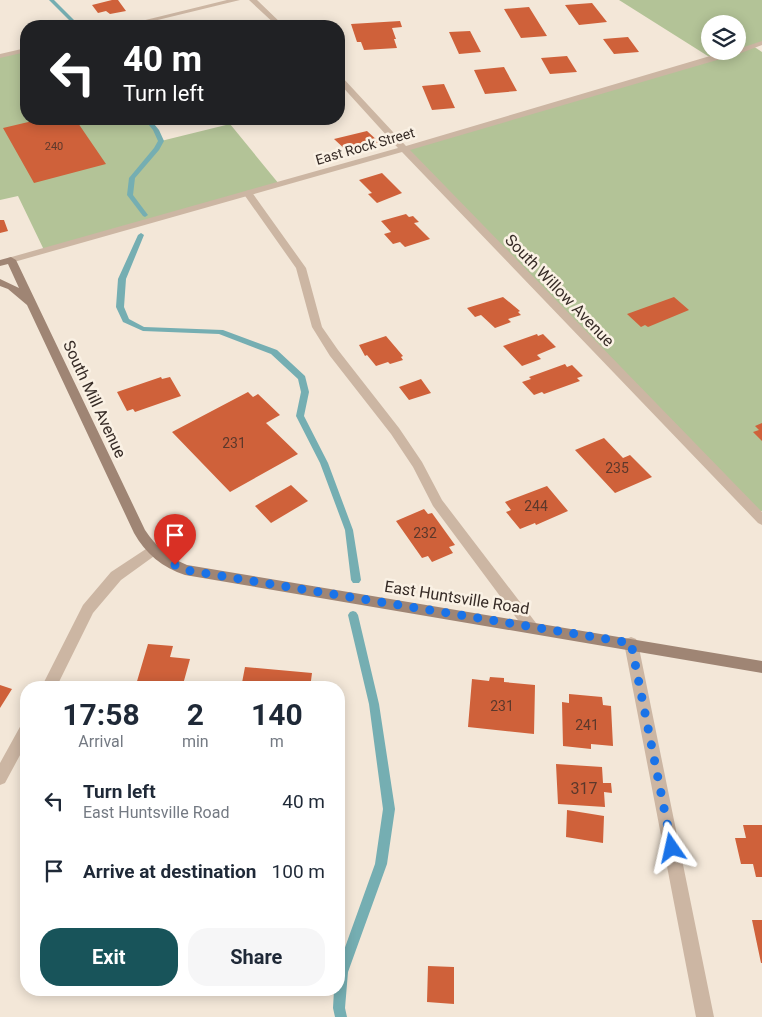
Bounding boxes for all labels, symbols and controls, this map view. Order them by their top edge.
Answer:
map controls [701,15,746,60]
button: layers [701,15,746,60]
text: 40 m [123,39,202,80]
icon: left [40,40,105,105]
text: Turn left [123,81,204,106]
street label: East Rock Street [314,124,417,168]
house number: 240 [45,140,63,153]
street label: South Willow Avenue [501,230,618,350]
street label: South Mill Avenue [59,337,130,461]
house number: 231 [222,435,246,451]
house number: 235 [605,460,629,476]
house number: 244 [524,498,548,514]
pin [154,514,196,565]
icon: arrive [161,521,189,549]
house number: 232 [413,525,437,541]
street label: East Huntsville Road [383,577,531,618]
text: 17:58 [62,697,140,732]
text: 2 [187,697,204,732]
text: 140 [251,697,303,732]
house number: 231 [490,698,514,714]
house number: 241 [575,717,599,733]
text: Arrival [78,732,124,751]
text: min [182,732,209,751]
text: m [270,732,284,751]
house number: 317 [571,779,597,798]
text: Turn left [83,780,156,803]
icon: left [40,787,68,815]
text: 40 m [282,790,325,813]
text: East Huntsville Road [83,803,229,822]
position arrow [645,821,697,873]
icon: arrive [40,857,68,885]
text: Arrive at destination [83,860,256,883]
text: 100 m [272,860,325,883]
button: Exit [40,928,178,986]
button: Share [188,928,325,986]

